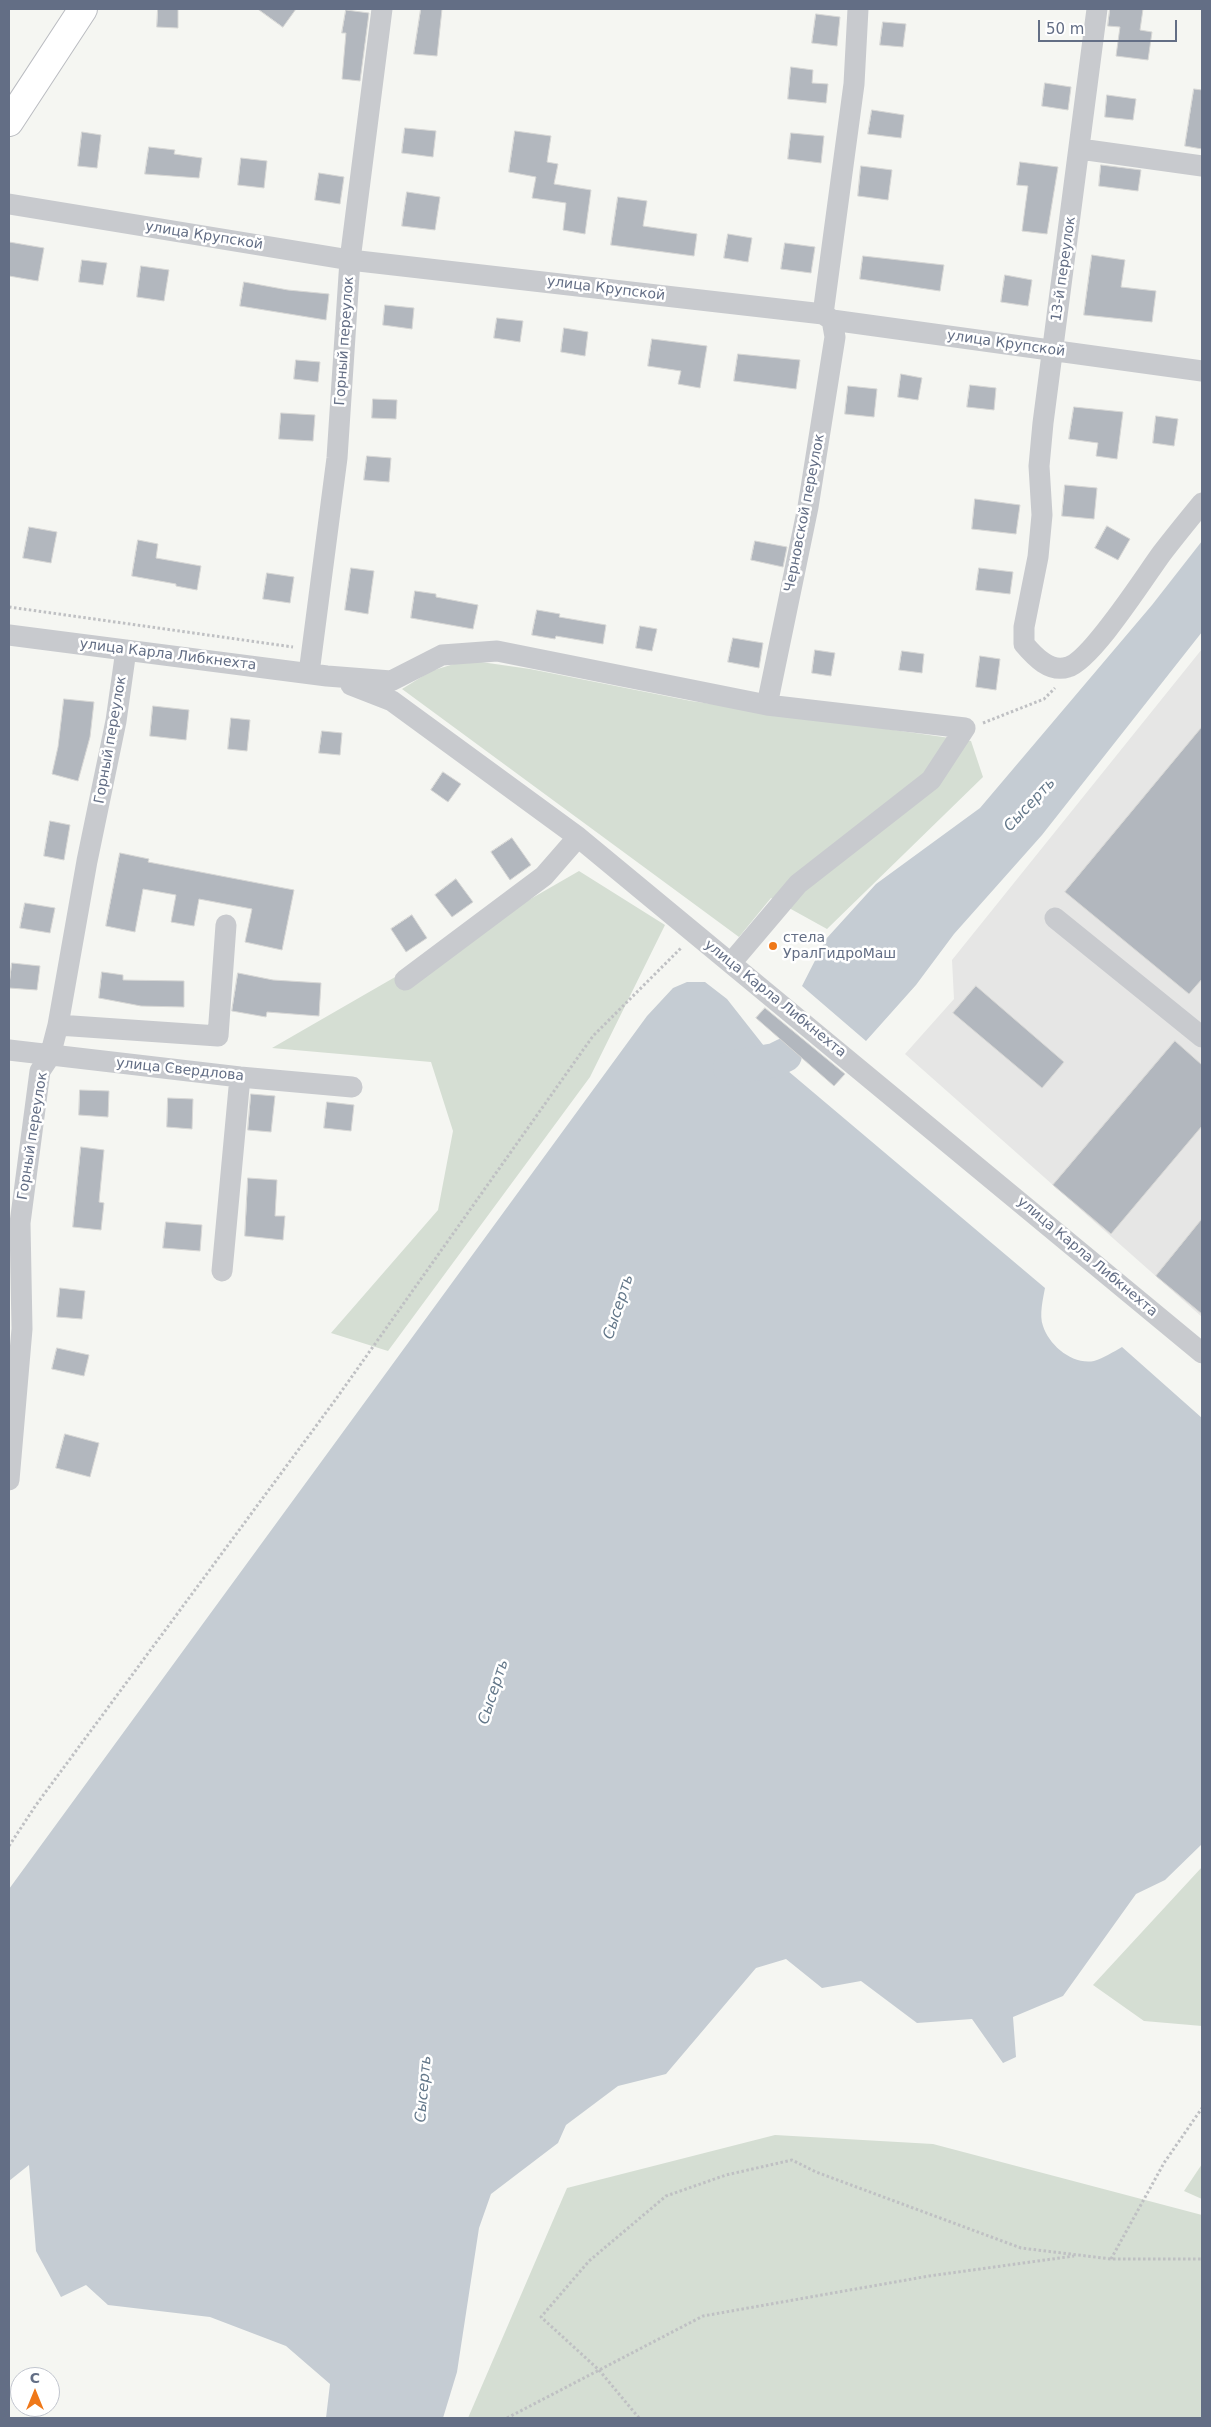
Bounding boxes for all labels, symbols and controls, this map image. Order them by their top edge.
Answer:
scale bar [1041,10,1180,42]
text: 50 m [1046,20,1084,38]
street label: 13-й переулок [1048,215,1080,323]
street label: улица Крупской [144,218,264,254]
street label: улица Крупской [546,273,666,305]
street label: Горный переулок [332,276,358,406]
street label: улица Крупской [946,327,1066,361]
street label: Черновской переулок [781,432,829,594]
street label: улица Карла Либкнехта [79,636,257,674]
street label: Горный переулок [92,675,130,805]
water label: Сысерть [1001,774,1059,836]
place label: стела УралГидроМаш [783,930,896,962]
street label: улица Карла Либкнехта [701,937,849,1061]
marker: стела УралГидроМаш [767,940,779,952]
street label: улица Свердлова [115,1055,245,1085]
street label: Горный переулок [15,1071,51,1201]
street label: улица Карла Либкнехта [1014,1193,1160,1321]
water label: Сысерть [600,1272,638,1342]
water label: Сысерть [475,1657,513,1727]
water label: Сысерть [412,2055,436,2123]
north arrow [10,2367,60,2417]
text: С [30,2370,40,2386]

